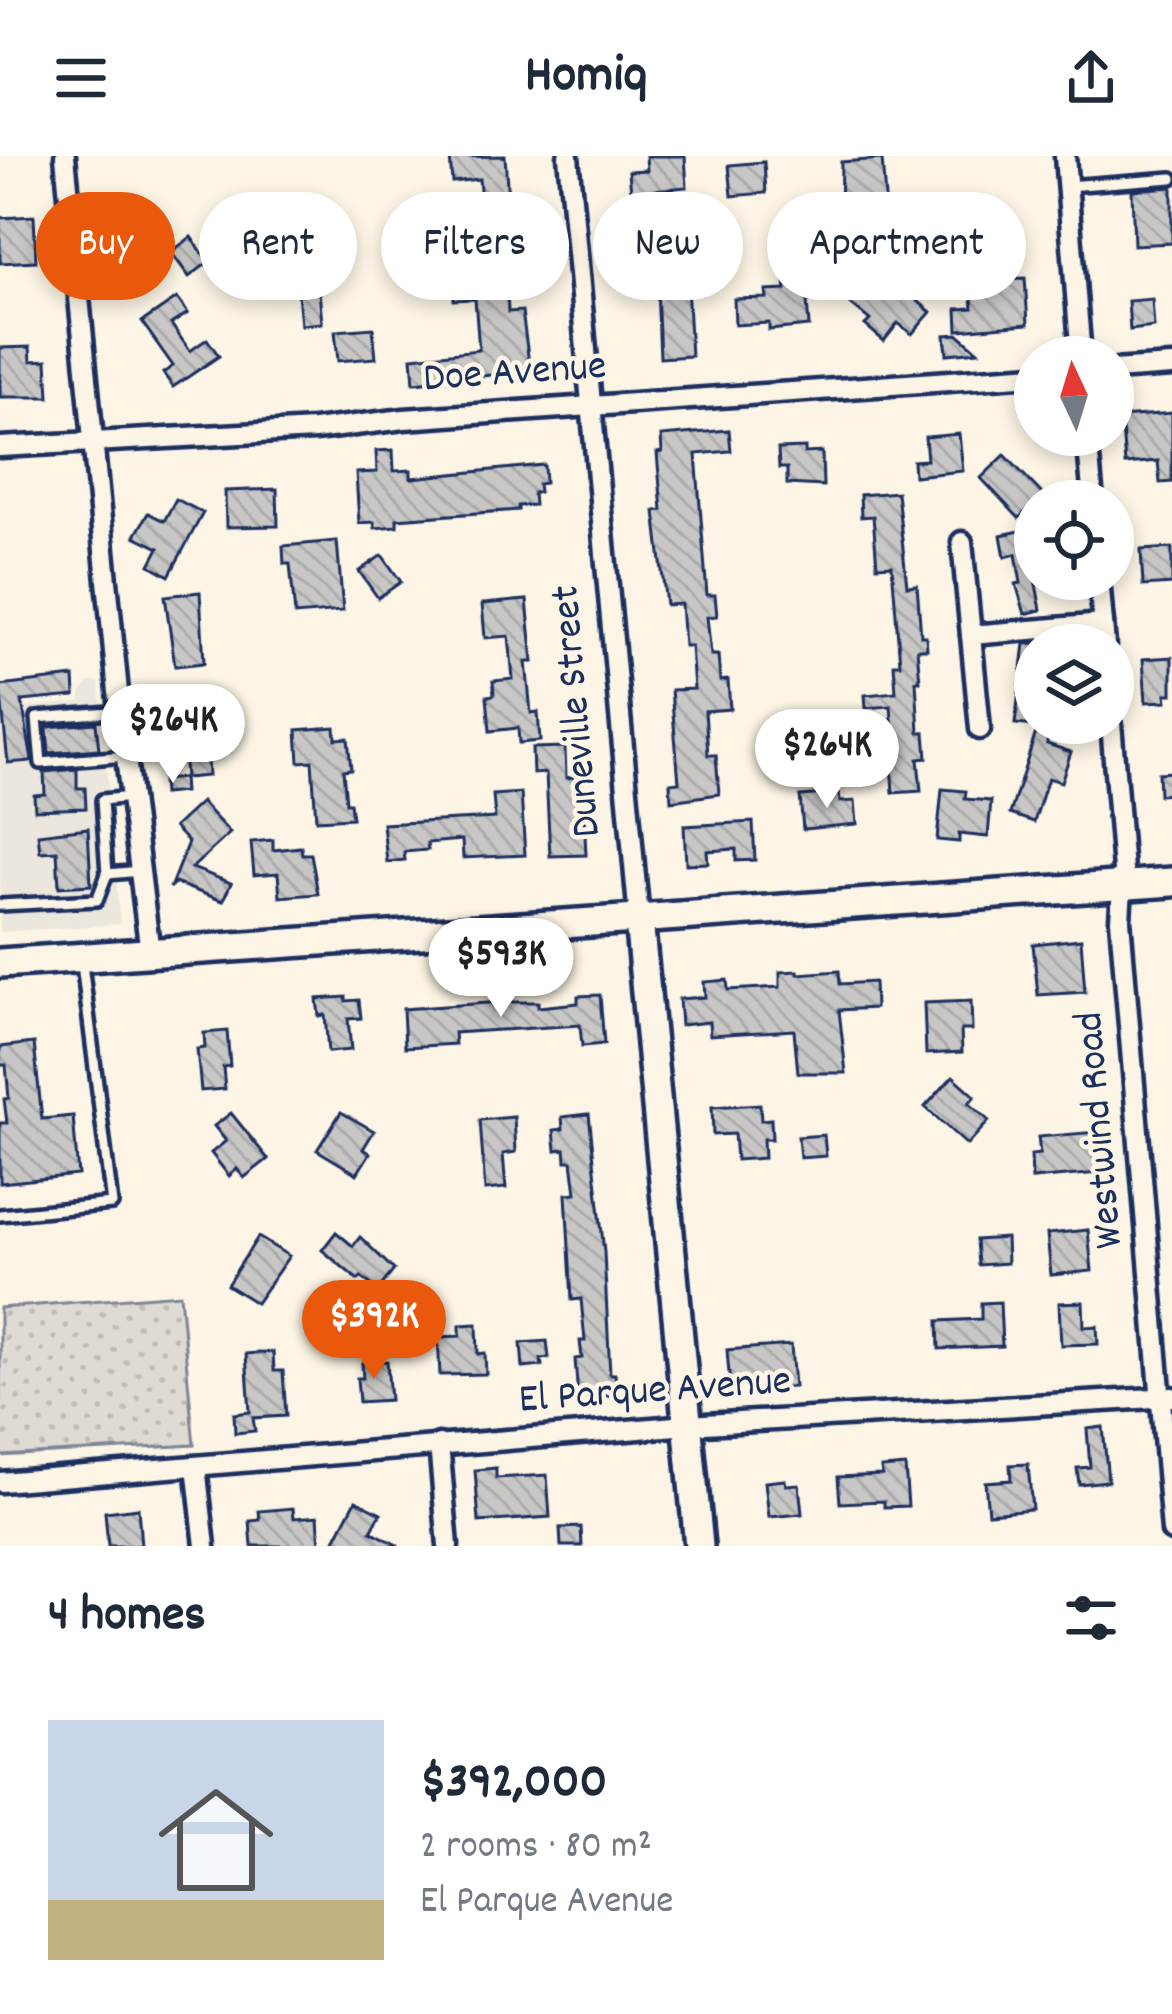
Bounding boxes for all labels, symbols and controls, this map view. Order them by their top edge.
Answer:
text: Homiq [525,40,647,117]
icon: menu [48,45,114,111]
icon: share [1058,45,1124,111]
chip: Buy [36,192,175,300]
chip: Rent [199,192,357,300]
chip: Filters [381,192,569,300]
chip: New [593,192,743,300]
chip: Apartment [767,192,1026,300]
north arrow [1014,336,1134,456]
map controls [1014,336,1134,744]
street label: Doe Avenue [421,339,609,411]
button: locate [1014,480,1134,600]
street label: Duneville Street [538,582,620,840]
button: layers [1014,624,1134,744]
pin: $264K [89,684,257,786]
text: $264K [128,695,218,750]
pin: $264K [743,709,911,811]
text: $264K [782,720,872,775]
pin: $593K [417,918,585,1020]
text: $593K [455,929,547,984]
street label: Westwind Road [1062,1009,1142,1251]
pin: $392K [290,1280,458,1382]
text: $392K [329,1291,419,1346]
street label: El Parque Avenue [517,1354,793,1432]
text: 4 homes [48,1582,206,1654]
icon: filters [1058,1585,1124,1651]
text: $392,000 [420,1749,607,1821]
icon: home [144,1768,288,1912]
text: 2 rooms · 80 m² [420,1821,652,1876]
text: El Parque Avenue [420,1876,673,1931]

